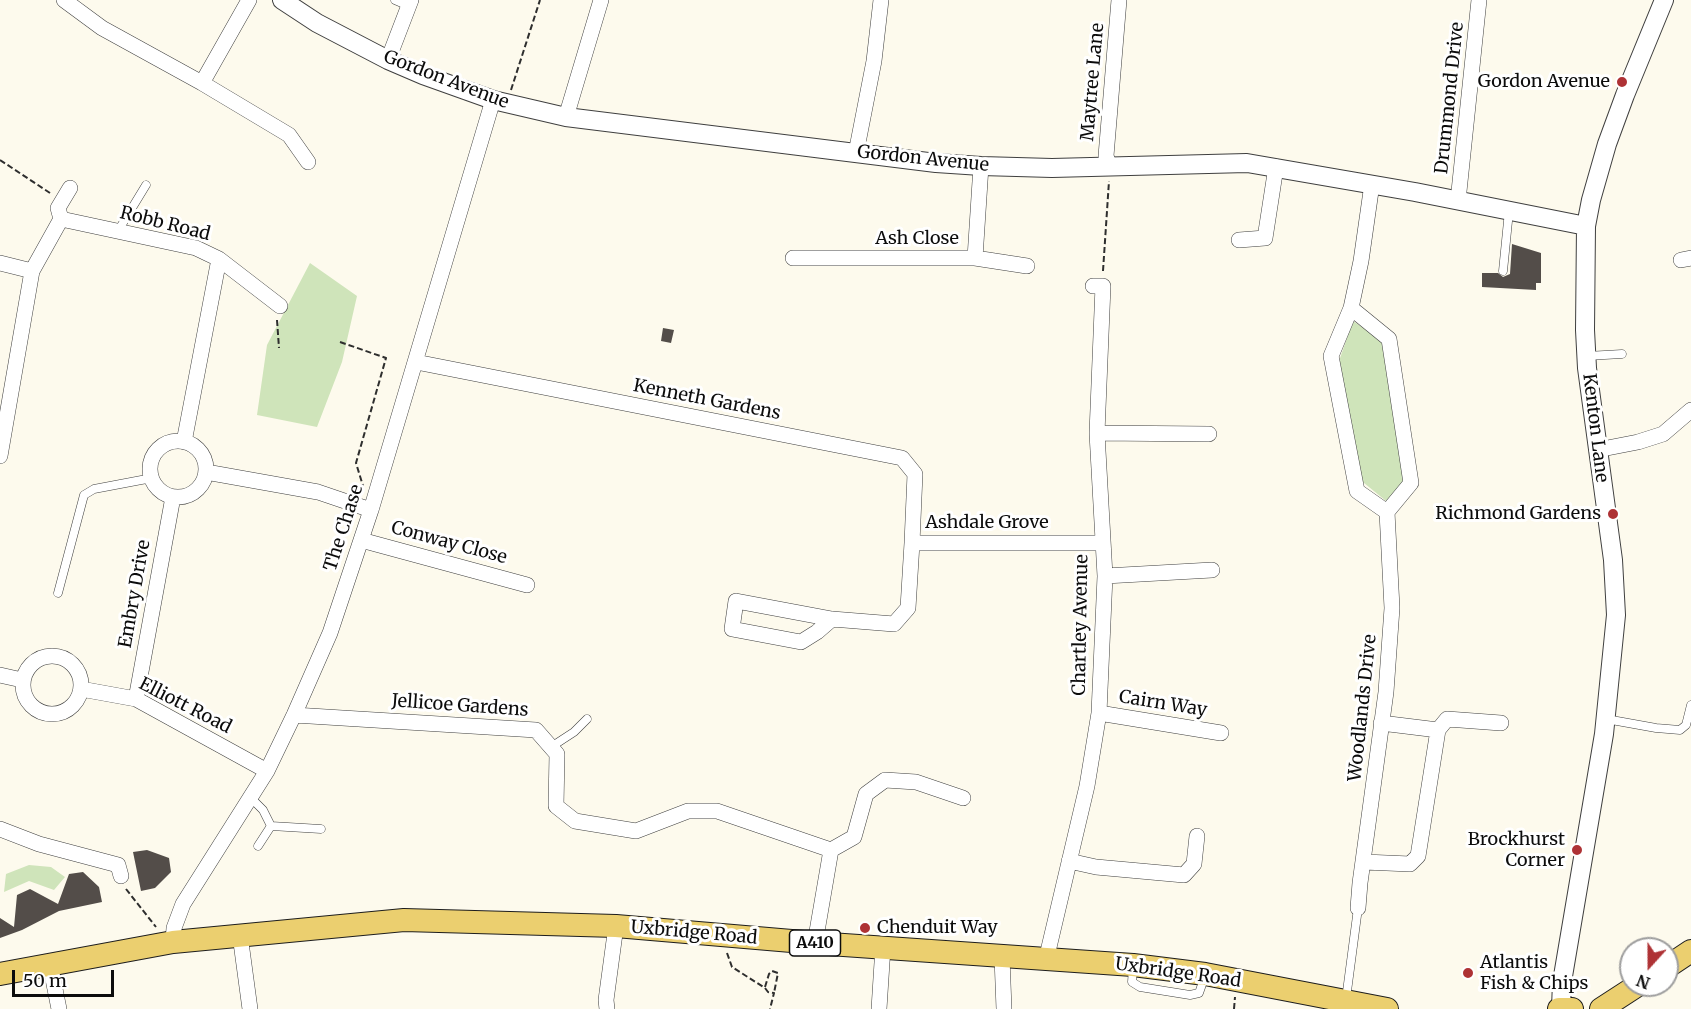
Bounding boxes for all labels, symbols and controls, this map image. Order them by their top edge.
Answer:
street label: Drummond Drive [1431,21,1469,175]
street label: Maytree Lane [1077,22,1109,142]
street label: Gordon Avenue [380,46,512,114]
place label: Gordon Avenue [1478,71,1610,93]
marker: Gordon Avenue [1615,75,1629,89]
street label: Gordon Avenue [856,141,990,177]
street label: Robb Road [118,202,212,246]
street label: Ash Close [875,228,959,250]
street label: Kenton Lane [1578,372,1612,484]
street label: Kenneth Gardens [631,375,783,425]
street label: The Chase [320,482,368,574]
place label: Richmond Gardens [1435,503,1601,525]
marker: Richmond Gardens [1606,507,1620,521]
street label: Ashdale Grove [925,512,1049,534]
street label: Conway Close [389,517,509,569]
street label: Embry Drive [115,538,155,650]
street label: Chartley Avenue [1069,554,1093,696]
street label: Woodlands Drive [1345,633,1381,783]
street label: Elliott Road [135,673,235,739]
street label: Cairn Way [1117,686,1209,722]
street label: Jellicoe Gardens [391,690,529,722]
place label: Brockhurst Corner [1468,829,1565,872]
marker: Brockhurst Corner [1570,843,1584,857]
street label: Uxbridge Road [630,917,758,949]
place label: Chenduit Way [877,917,998,939]
marker: Chenduit Way [858,921,872,935]
road number: A410 [790,930,840,956]
north arrow [1619,937,1679,997]
place label: Atlantis Fish & Chips [1480,952,1588,994]
street label: Uxbridge Road [1114,953,1242,993]
scale bar [15,958,117,996]
marker: Atlantis Fish & Chips [1461,966,1475,980]
text: 50 m [23,969,67,992]
text: N [1634,970,1653,994]

